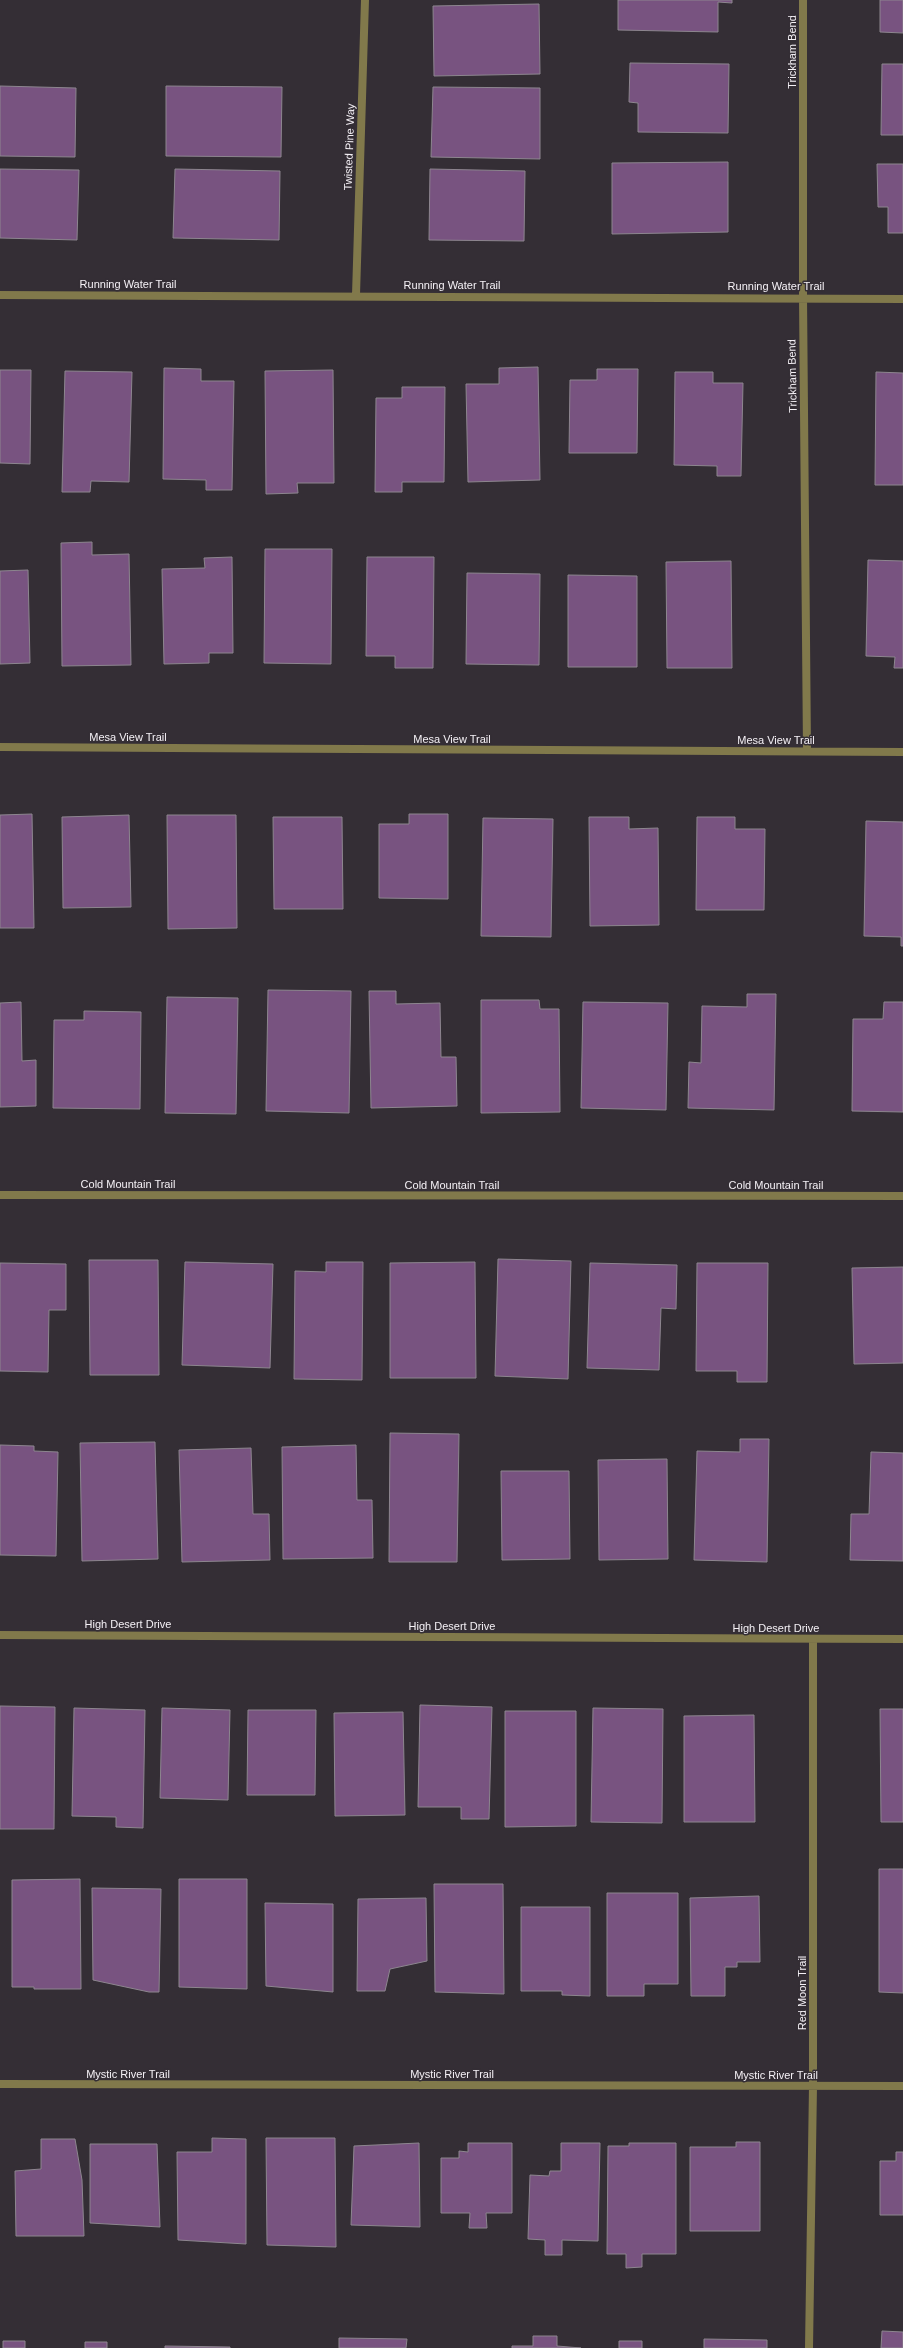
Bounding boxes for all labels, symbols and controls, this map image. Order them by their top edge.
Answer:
street label: Trickham Bend [786,15,798,89]
street label: Twisted Pine Way [341,103,357,191]
street label: Running Water Trail [80,278,176,290]
street label: Running Water Trail [404,279,500,291]
street label: Running Water Trail [728,280,824,292]
street label: Trickham Bend [785,339,799,413]
street label: Mesa View Trail [89,731,167,743]
street label: Mesa View Trail [413,733,491,745]
street label: Mesa View Trail [737,734,815,746]
street label: Cold Mountain Trail [81,1178,175,1190]
street label: Cold Mountain Trail [405,1179,499,1191]
street label: Cold Mountain Trail [729,1179,823,1191]
street label: High Desert Drive [85,1618,171,1630]
street label: High Desert Drive [409,1620,495,1632]
street label: High Desert Drive [733,1622,819,1634]
street label: Red Moon Trail [796,1956,808,2030]
street label: Mystic River Trail [86,2068,170,2080]
street label: Mystic River Trail [410,2068,494,2080]
street label: Mystic River Trail [734,2069,818,2081]

